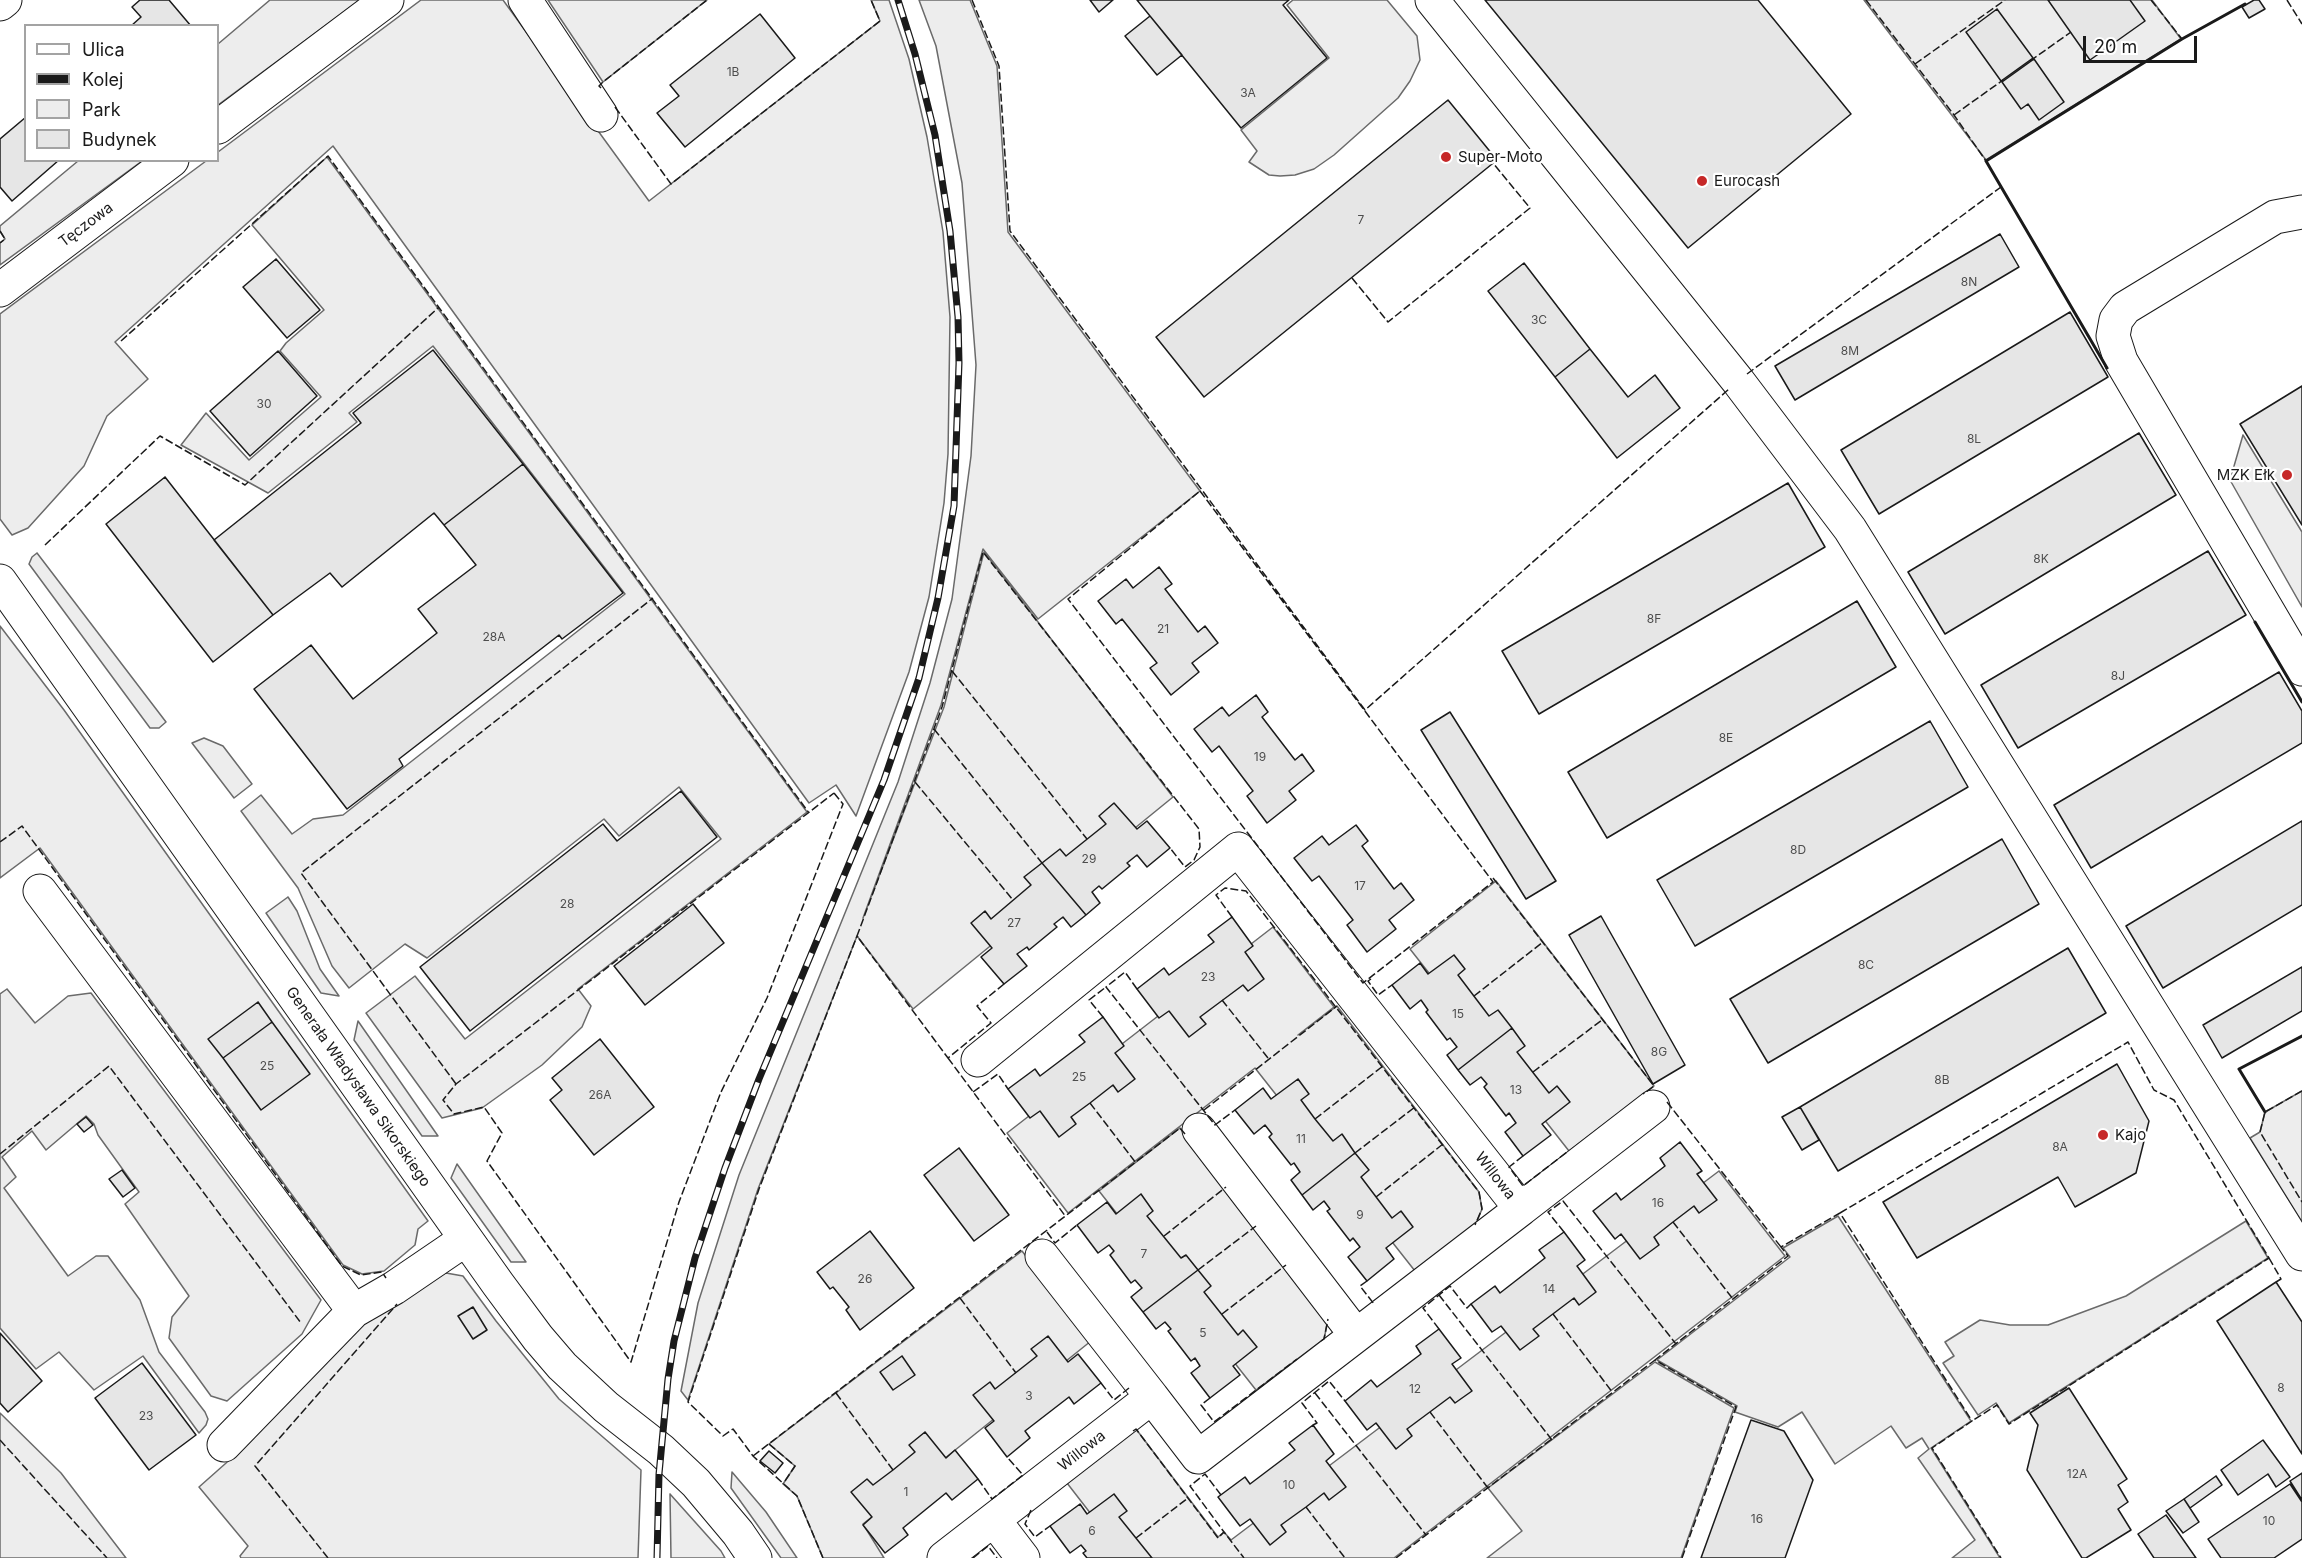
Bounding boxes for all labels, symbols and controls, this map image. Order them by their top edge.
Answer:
legend [24,24,219,162]
scale bar [2086,24,2200,62]
text: 20 m [2094,36,2137,57]
text: Ulica [82,39,125,60]
house number: 1B [727,65,739,79]
text: Kolej [82,69,123,90]
house number: 3A [1240,86,1256,100]
text: Park [82,99,121,120]
text: Budynek [82,129,157,150]
place label: Super-Moto [1458,148,1543,166]
marker: Super-Moto [1439,150,1453,164]
place label: Eurocash [1714,172,1780,190]
marker: Eurocash [1695,174,1709,188]
street label: Tęczowa [55,199,117,251]
house number: 7 [1358,213,1364,227]
house number: 8N [1961,275,1977,289]
house number: 3C [1531,313,1547,327]
house number: 8M [1841,344,1859,358]
house number: 30 [257,397,271,411]
house number: 8L [1967,432,1981,446]
place label: MZK Ełk [2217,466,2275,484]
marker: MZK Ełk [2280,468,2294,482]
house number: 8K [2033,552,2049,566]
house number: 8F [1647,612,1661,626]
house number: 21 [1157,622,1169,636]
house number: 28A [482,630,506,644]
house number: 8J [2111,669,2125,683]
house number: 8E [1719,731,1733,745]
house number: 19 [1254,750,1266,764]
house number: 8D [1790,843,1806,857]
house number: 29 [1082,852,1096,866]
house number: 17 [1354,879,1366,893]
house number: 28 [560,897,574,911]
house number: 27 [1007,916,1021,930]
house number: 8C [1858,958,1874,972]
house number: 23 [1201,970,1215,984]
street label: Generała Władysława Sikorskiego [282,984,434,1190]
house number: 15 [1452,1007,1464,1021]
house number: 8G [1651,1045,1667,1059]
house number: 25 [260,1059,274,1073]
house number: 25 [1072,1070,1086,1084]
house number: 8B [1934,1073,1950,1087]
house number: 13 [1510,1083,1522,1097]
house number: 26A [588,1088,612,1102]
place label: Kajo [2115,1126,2146,1144]
marker: Kajo [2096,1128,2110,1142]
house number: 11 [1296,1132,1306,1146]
house number: 8A [2052,1140,2068,1154]
street label: Willowa [1471,1149,1519,1203]
house number: 16 [1652,1196,1664,1210]
house number: 9 [1356,1208,1364,1222]
house number: 7 [1141,1247,1147,1261]
house number: 26 [858,1272,872,1286]
house number: 14 [1543,1282,1555,1296]
house number: 5 [1199,1326,1207,1340]
house number: 8 [2277,1381,2285,1395]
house number: 12 [1409,1382,1421,1396]
house number: 3 [1025,1389,1033,1403]
house number: 23 [139,1409,153,1423]
street label: Willowa [1055,1427,1109,1475]
house number: 12A [2067,1467,2087,1481]
house number: 10 [1283,1478,1295,1492]
house number: 1 [904,1485,908,1499]
house number: 16 [1751,1512,1763,1526]
house number: 10 [2263,1514,2275,1528]
house number: 6 [1088,1524,1096,1538]

